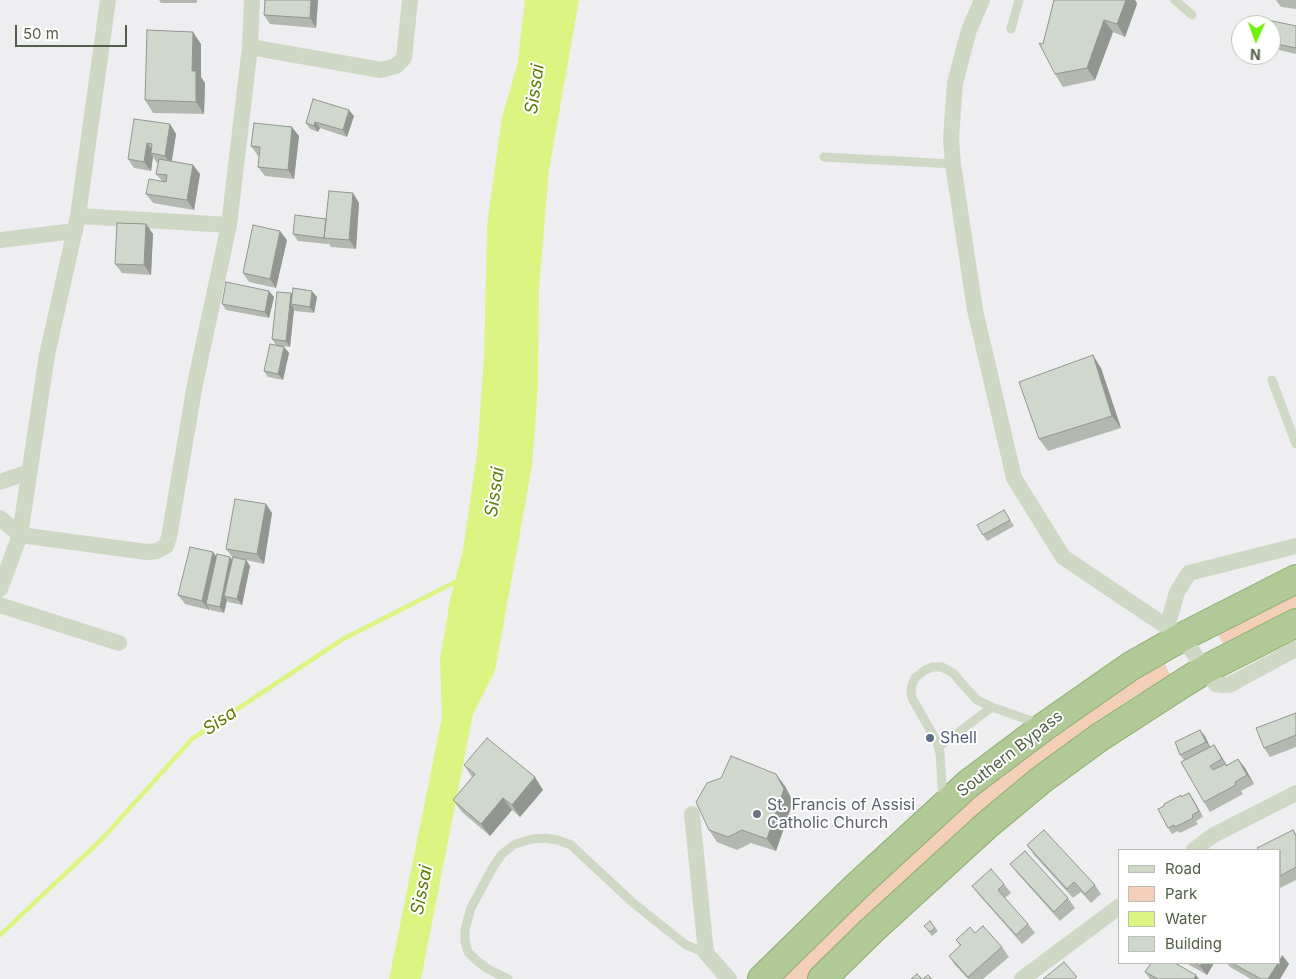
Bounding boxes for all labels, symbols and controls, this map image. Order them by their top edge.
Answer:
scale bar [18,15,130,47]
north arrow [1231,15,1281,65]
text: 50 m [23,24,59,43]
text: N [1250,46,1261,63]
water label: Sissai [521,63,549,115]
water label: Sissai [481,466,509,518]
water label: Sisa [199,702,241,740]
street label: Southern Bypass [953,707,1067,801]
place label: Shell [940,728,977,748]
marker: Shell [924,732,936,744]
place label: St. Francis of Assisi Catholic Church [767,795,915,833]
marker: St. Francis of Assisi Catholic Church [751,808,763,820]
legend [1118,849,1281,964]
text: Road [1165,859,1201,878]
water label: Sissai [407,863,437,917]
text: Park [1165,884,1197,903]
text: Water [1165,909,1207,928]
text: Building [1165,934,1222,953]

